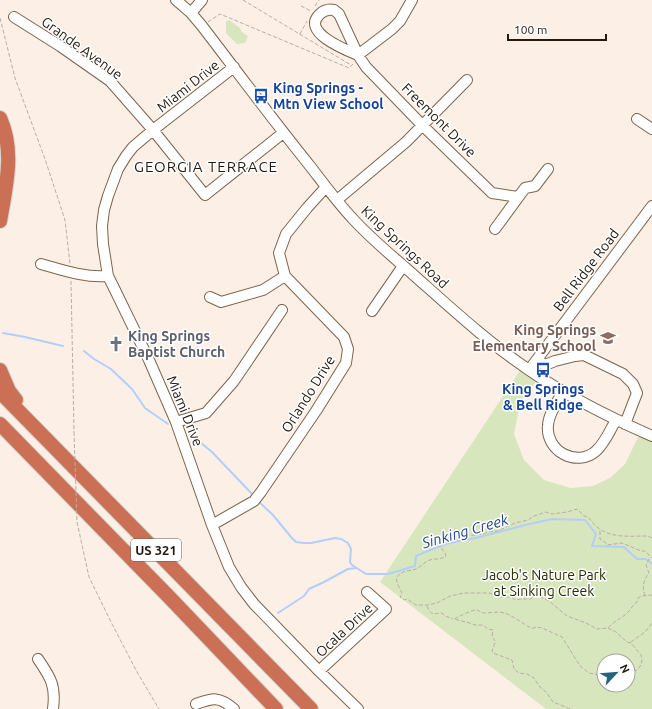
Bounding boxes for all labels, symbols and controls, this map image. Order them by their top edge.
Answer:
street label: Grande Avenue [38,13,126,83]
scale bar [508,16,606,42]
text: 100 m [514,23,547,36]
street label: Miami Drive [154,57,222,115]
place label: King Springs - Mtn View School [273,80,384,112]
street label: Freemont Drive [399,80,479,160]
bus stop icon: King Springs - Mtn View School [252,87,270,105]
district label: GEORGIA TERRACE [134,158,278,175]
street label: King Springs Road [358,203,452,291]
street label: Bell Ridge Road [550,226,622,314]
place label: King Springs Elementary School [473,322,596,354]
place label: King Springs Baptist Church [128,328,225,360]
school or university icon: King Springs Elementary School [599,329,617,347]
church icon: King Springs Baptist Church [107,335,125,353]
street label: Orlando Drive [278,353,338,435]
bus stop icon: King Springs & Bell Ridge [534,361,552,379]
street label: Miami Drive [164,373,206,449]
place label: King Springs & Bell Ridge [502,381,584,413]
water label: Sinking Creek [419,510,510,552]
road number: US 321 [131,539,181,561]
park label: Jacob's Nature Park at Sinking Creek [482,567,606,599]
street label: Ocala Drive [312,600,376,660]
north arrow [596,653,636,693]
text: N [618,662,632,675]

